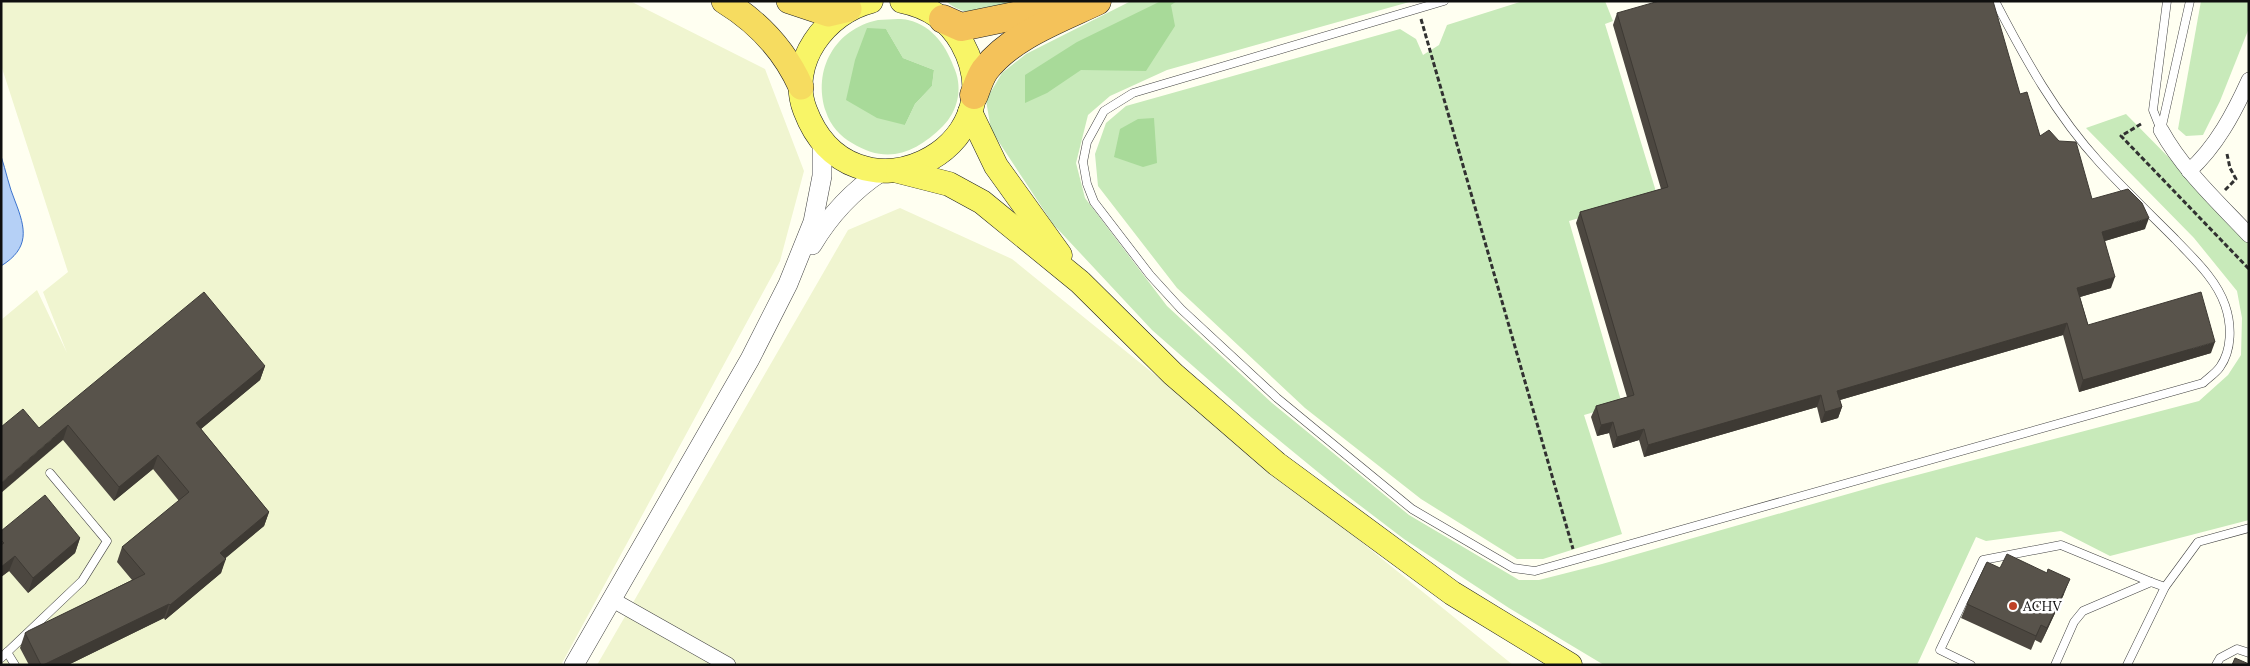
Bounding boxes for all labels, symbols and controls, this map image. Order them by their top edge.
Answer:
place label: ACHV [2022,597,2062,615]
marker: ACHV [2007,600,2019,612]

